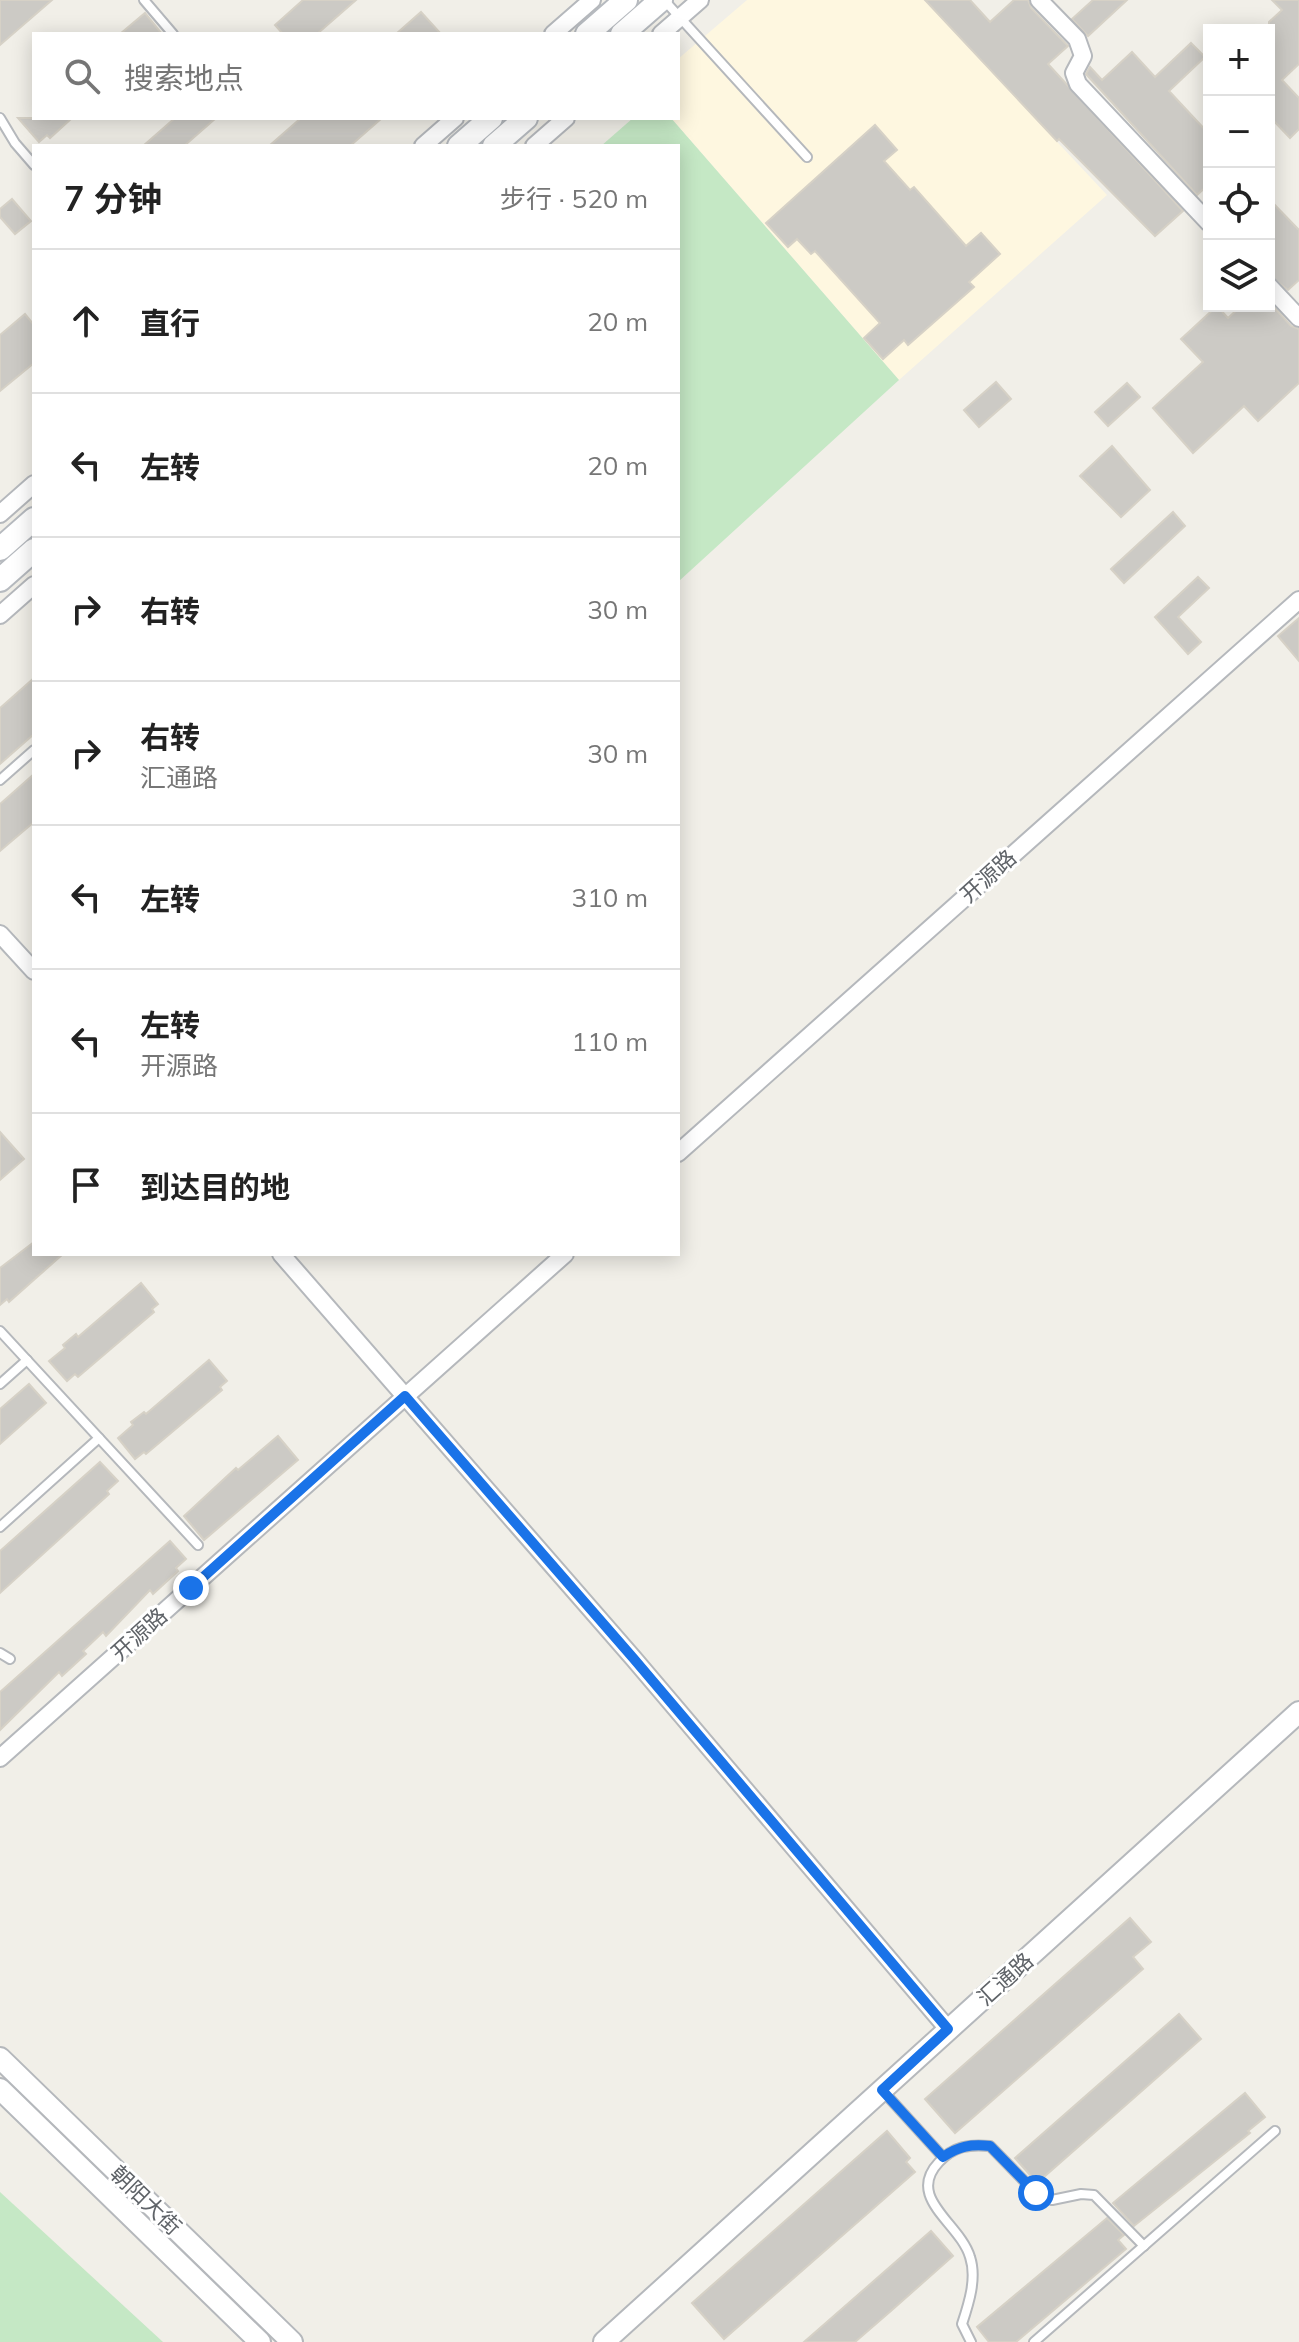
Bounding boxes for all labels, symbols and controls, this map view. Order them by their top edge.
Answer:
map controls [1203,24,1275,312]
button: + [1203,24,1275,96]
search box [32,32,680,120]
icon: search [60,54,104,98]
text: 搜索地点 [124,59,244,97]
button: − [1203,96,1275,168]
button: locate [1203,168,1275,240]
text: 7 分钟 [64,177,162,220]
text: 步行 · 520 m [500,182,648,215]
button: layers [1203,240,1275,312]
icon: ahead [64,299,108,343]
text: 直行 [140,304,200,342]
text: 20 m [587,305,648,338]
icon: left [64,443,108,487]
text: 左转 [140,448,200,486]
text: 20 m [587,449,648,482]
icon: right [64,587,108,631]
text: 右转 [140,592,200,630]
text: 30 m [587,593,648,626]
text: 右转 [140,718,200,756]
icon: right [64,731,108,775]
text: 30 m [587,737,648,770]
text: 汇通路 [140,761,218,794]
street label: 开源路 [954,844,1022,908]
icon: left [64,875,108,919]
text: 左转 [140,880,200,918]
text: 310 m [572,881,648,914]
text: 左转 [140,1006,200,1044]
icon: left [64,1019,108,1063]
text: 110 m [572,1025,648,1058]
text: 开源路 [140,1049,218,1082]
icon: arrive [64,1163,108,1207]
text: 到达目的地 [140,1168,290,1206]
route end [173,1570,209,1606]
street label: 开源路 [105,1602,173,1666]
street label: 汇通路 [971,1947,1039,2011]
street label: 朝阳大街 [105,2159,187,2241]
route start [1018,2175,1054,2211]

